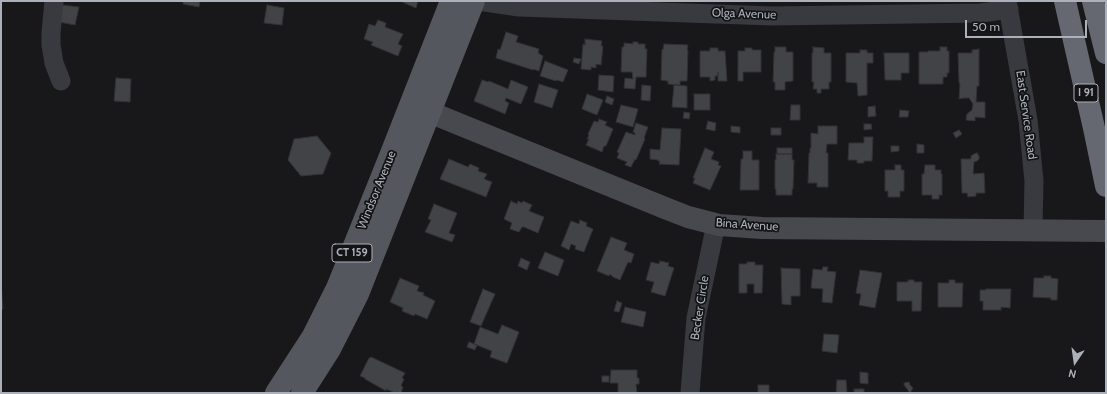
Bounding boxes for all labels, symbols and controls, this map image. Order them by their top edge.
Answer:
street label: Olga Avenue [712,6,776,22]
scale bar [967,12,1089,38]
text: 50 m [972,19,1000,34]
street label: East Service Road [1013,70,1039,160]
road number: I 91 [1074,84,1098,102]
street label: Windsor Avenue [355,149,399,231]
street label: Bina Avenue [715,216,779,234]
road number: CT 159 [332,244,372,262]
street label: Becker Circle [688,275,712,341]
north arrow [1055,342,1095,382]
text: N [1067,366,1078,381]

